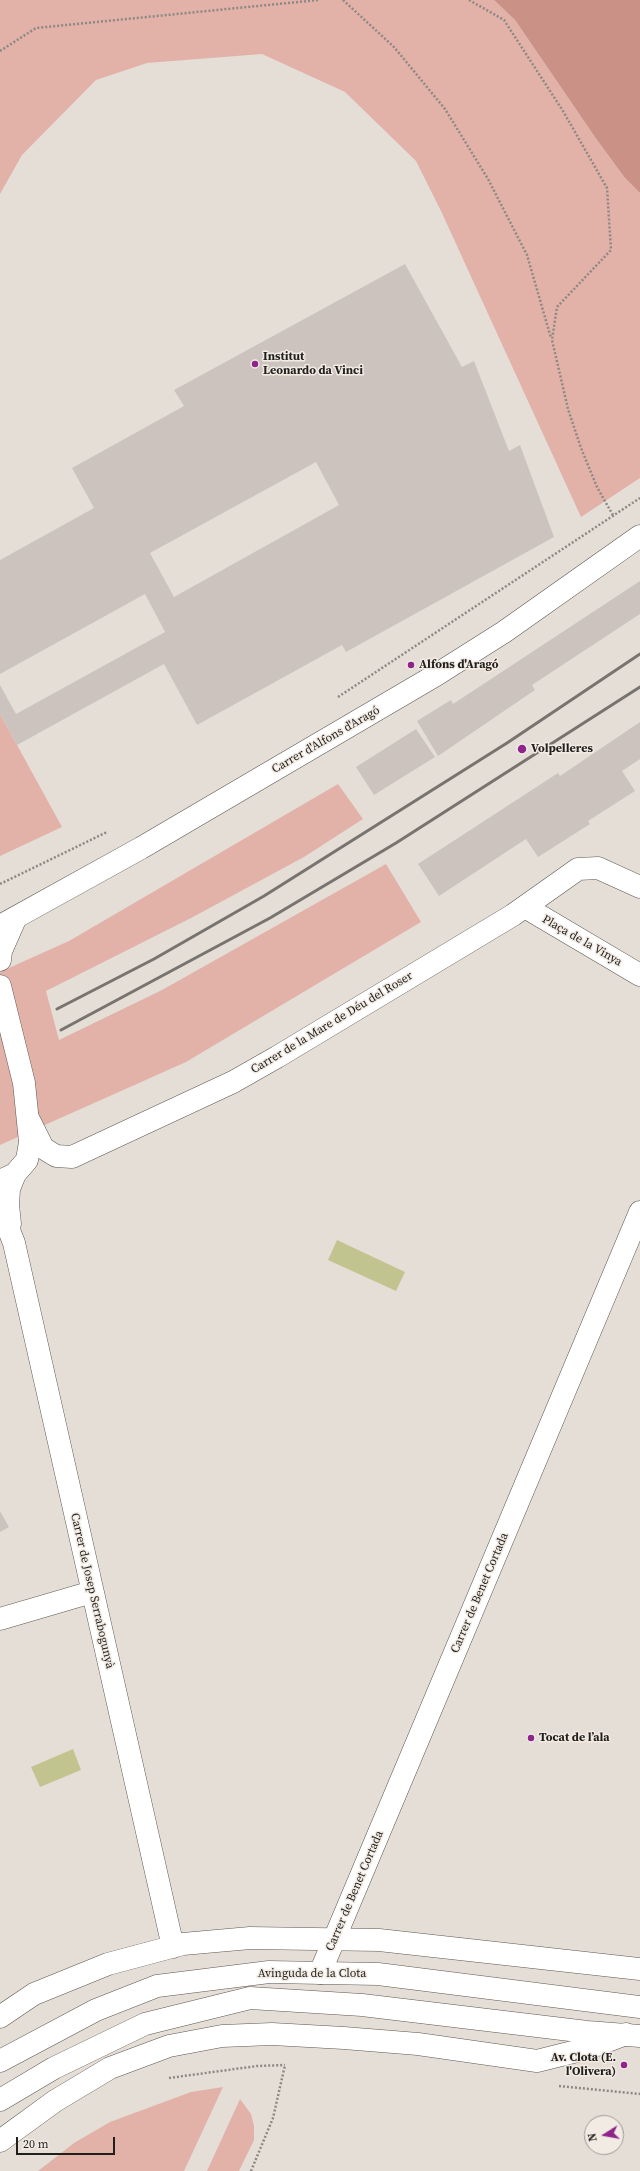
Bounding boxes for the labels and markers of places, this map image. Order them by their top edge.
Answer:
place label: Institut Leonardo da Vinci [263,350,363,378]
marker: Institut Leonardo da Vinci [250,359,260,369]
place label: Alfons d'Aragó [419,658,499,672]
marker: Alfons d'Aragó [406,660,416,670]
place label: Volpelleres [531,742,593,756]
marker: Volpelleres [516,743,528,755]
place label: Tocat de l’ala [539,1731,610,1745]
marker: Tocat de l’ala [526,1733,536,1743]
place label: Av. Clota (E. l'Olivera) [551,2051,616,2079]
marker: Av. Clota (E. l'Olivera) [619,2060,629,2070]

